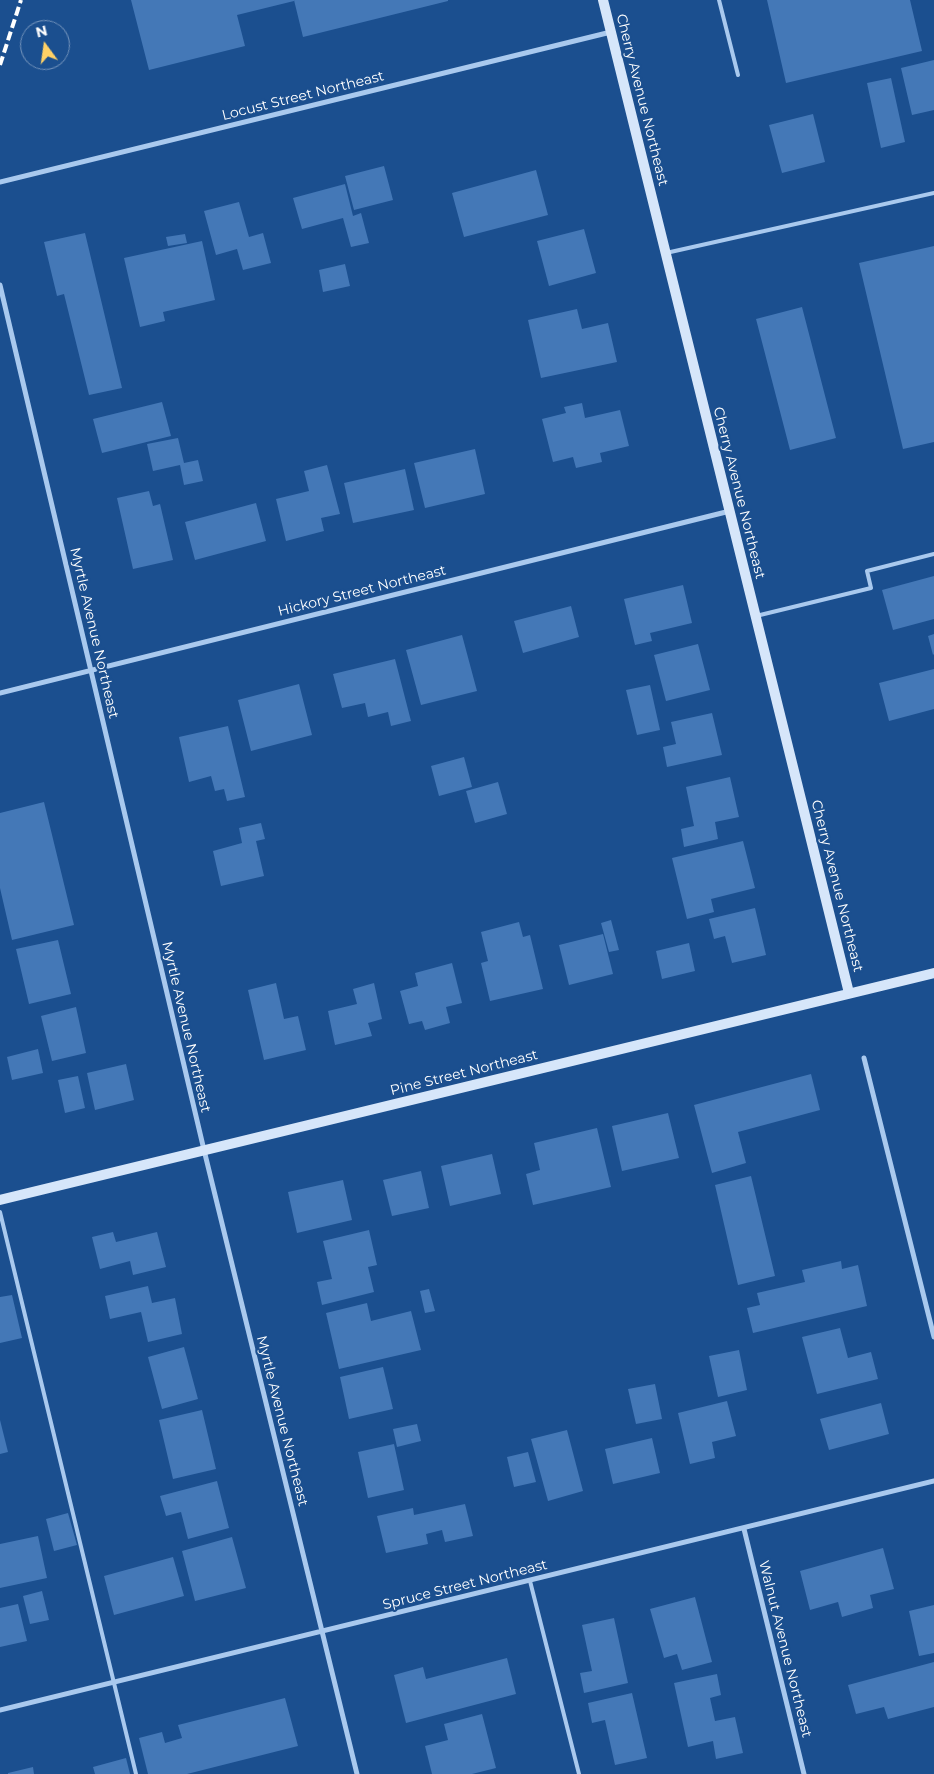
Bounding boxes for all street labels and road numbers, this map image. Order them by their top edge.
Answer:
street label: Cherry Avenue Northeast [612,12,672,188]
street label: Locust Street Northeast [220,68,386,124]
street label: Cherry Avenue Northeast [709,405,769,581]
street label: Myrtle Avenue Northeast [66,546,122,720]
street label: Hickory Street Northeast [276,562,448,620]
street label: Cherry Avenue Northeast [807,798,867,974]
street label: Myrtle Avenue Northeast [158,940,214,1114]
street label: Pine Street Northeast [388,1047,540,1099]
street label: Myrtle Avenue Northeast [253,1334,311,1508]
street label: Spruce Street Northeast [381,1556,549,1614]
street label: Walnut Avenue Northeast [755,1559,815,1739]

